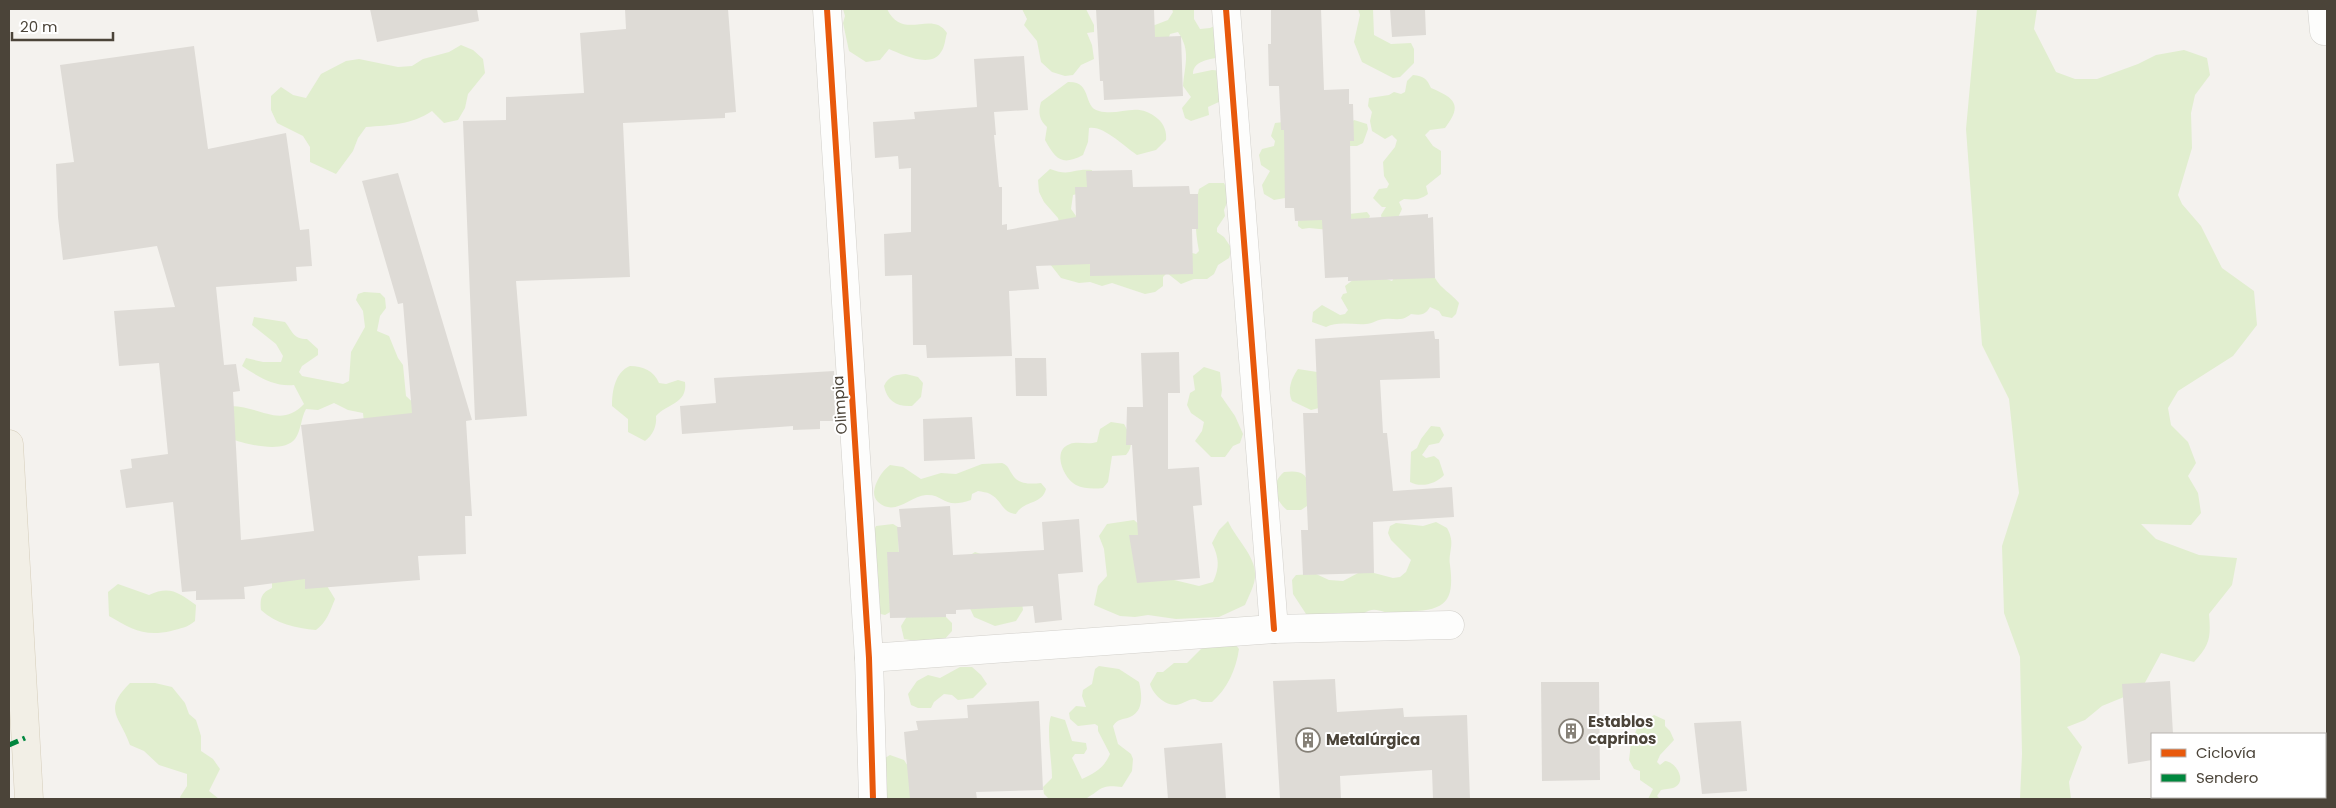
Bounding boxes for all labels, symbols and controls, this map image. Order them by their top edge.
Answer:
scale bar [12,10,114,42]
text: 20 m [20,16,58,37]
street label: Olimpia [827,375,852,435]
place label: Establos caprinos [1588,711,1656,749]
building icon: Establos caprinos [1558,718,1584,744]
building icon: Metalúrgica [1295,727,1321,753]
place label: Metalúrgica [1326,729,1420,750]
legend [2151,733,2326,798]
text: Ciclovía [2196,742,2256,763]
text: Sendero [2196,767,2258,788]

